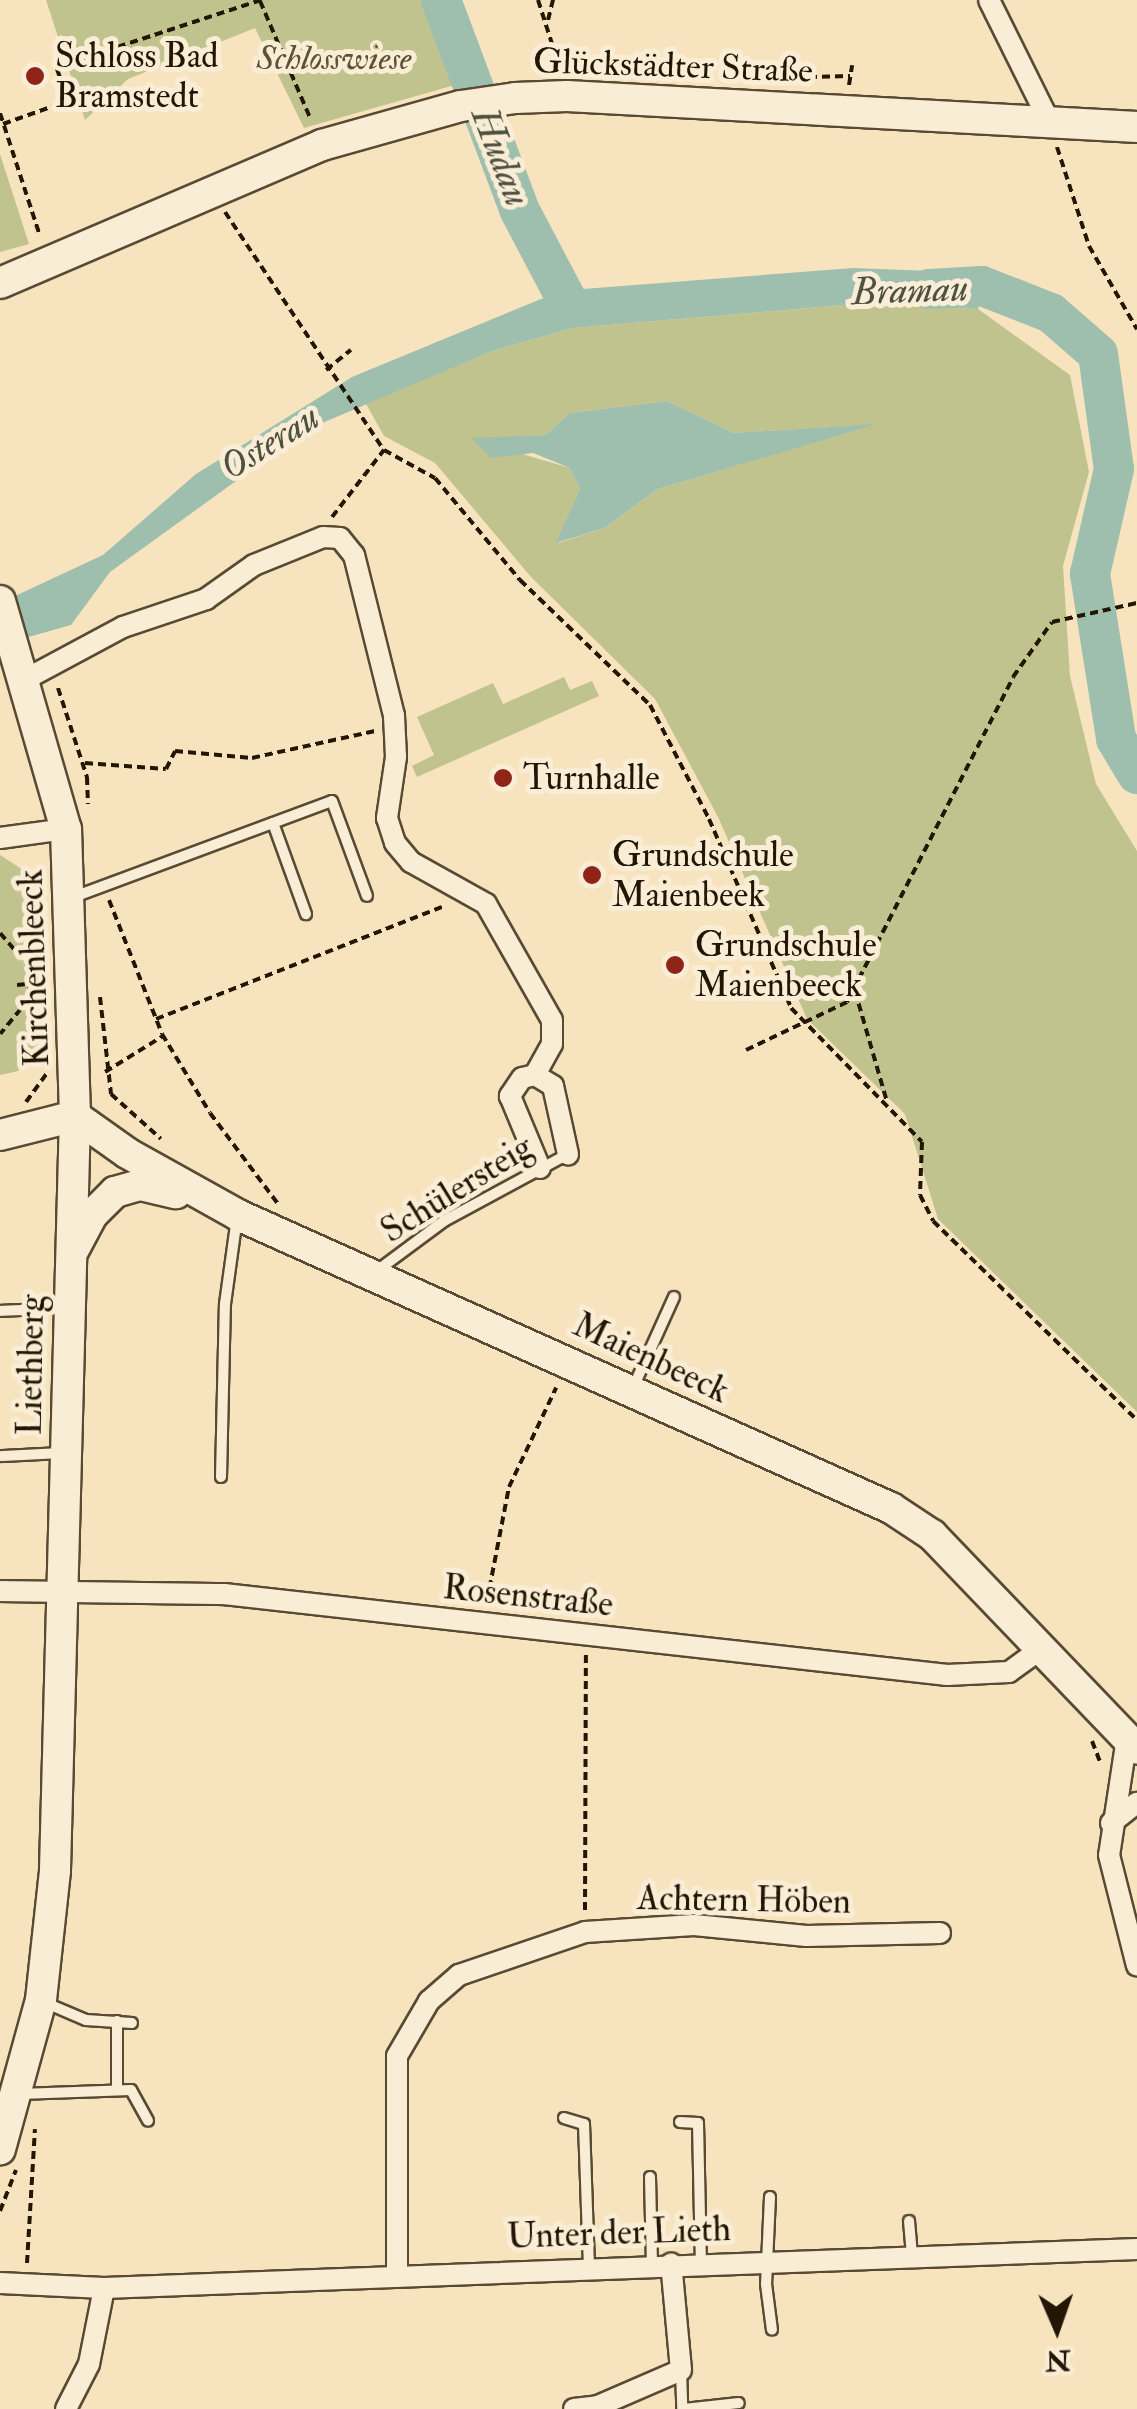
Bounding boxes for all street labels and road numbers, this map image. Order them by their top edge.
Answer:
street label: Glückstädter Straße [532,40,814,92]
street label: Kirchenbleeck [10,869,58,1067]
street label: Schülersteig [373,1126,541,1252]
street label: Liethberg [9,1294,53,1436]
street label: Maienbeeck [566,1304,736,1412]
street label: Rosenstraße [441,1566,615,1626]
street label: Achtern Höben [637,1877,851,1923]
street label: Unter der Lieth [506,2208,732,2258]

